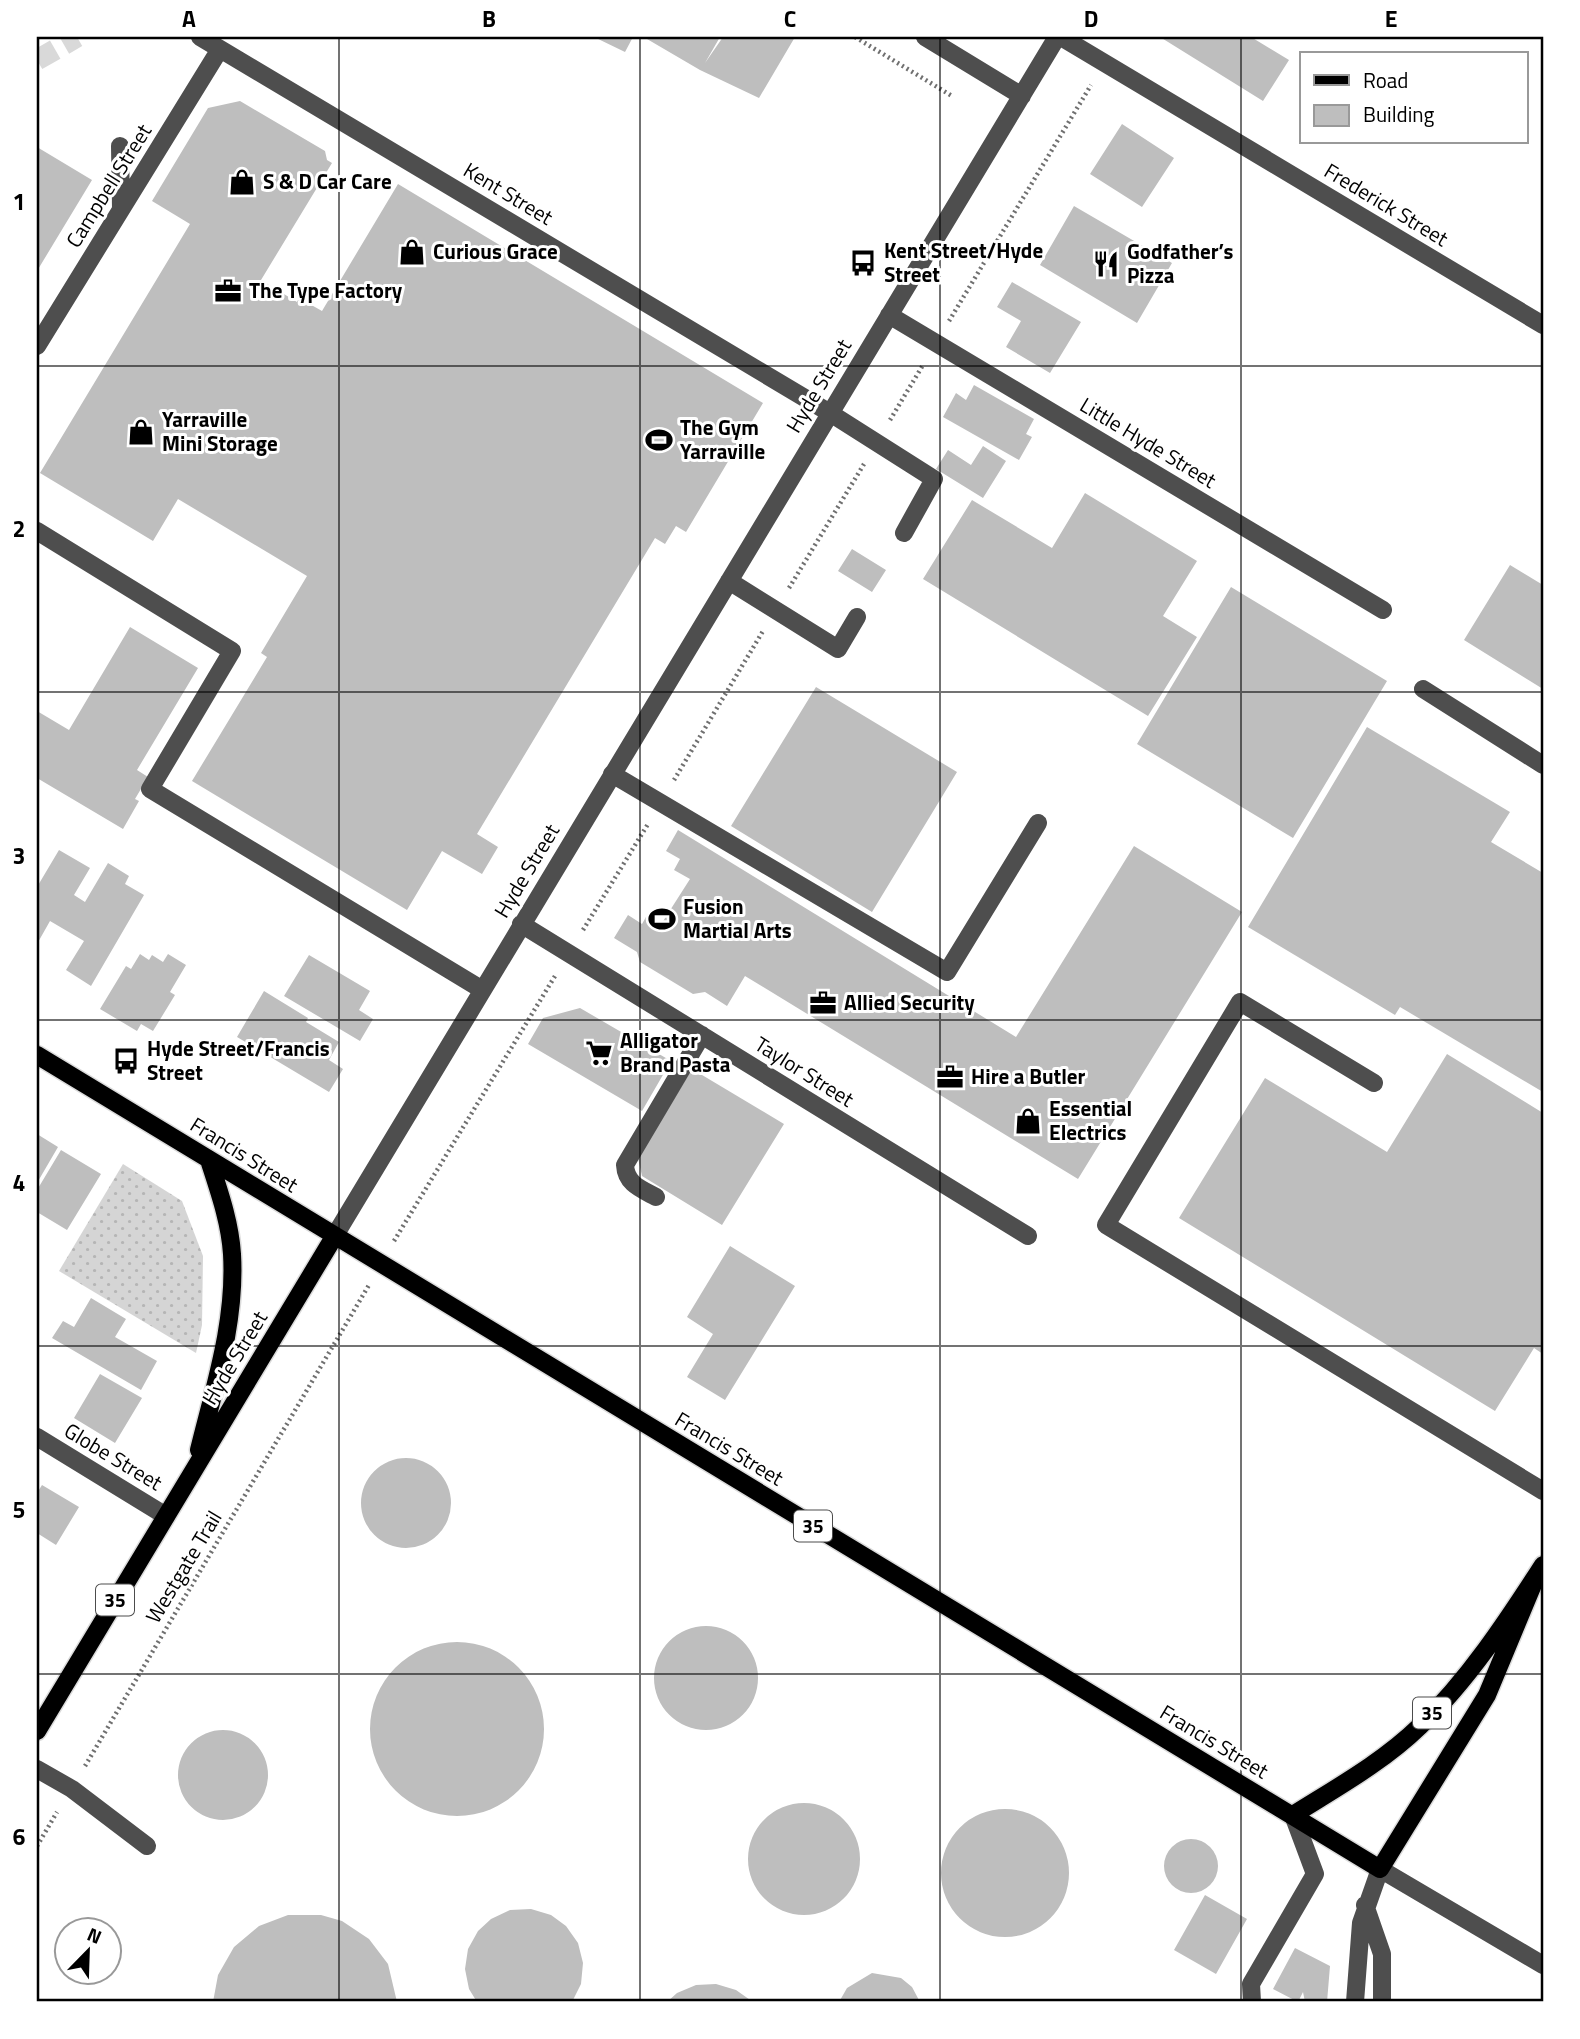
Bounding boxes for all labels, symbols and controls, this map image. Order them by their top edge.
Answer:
text: A [182,1,196,36]
text: B [482,1,496,36]
text: C [784,1,796,36]
text: D [1084,1,1098,36]
text: E [1385,1,1397,36]
legend [1300,52,1528,144]
text: Road [1363,64,1408,96]
text: Building [1363,98,1435,130]
street label: Campbell Street [57,117,159,254]
street label: Kent Street [458,154,560,233]
street label: Frederick Street [1318,154,1455,254]
place label: S & D Car Care [263,165,392,197]
shop icon: S & D Car Care [227,167,257,197]
text: 1 [13,184,25,219]
place label: Kent Street/Hyde Street [884,234,1043,290]
place label: Curious Grace [433,235,558,267]
place label: Godfather’s Pizza [1127,235,1234,291]
shop icon: Curious Grace [397,237,427,267]
bus stop icon: Kent Street/Hyde Street [848,248,878,278]
restaurant icon: Godfather’s Pizza [1091,249,1121,279]
place label: The Type Factory [249,274,403,306]
office icon: The Type Factory [213,276,243,306]
street label: Hyde Street [777,332,859,439]
street label: Little Hyde Street [1074,389,1223,496]
place label: Yarraville Mini Storage [162,403,278,459]
place label: The Gym Yarraville [680,411,765,467]
shop icon: Yarraville Mini Storage [126,417,156,447]
sports icon: The Gym Yarraville [644,425,674,455]
text: 2 [13,511,25,546]
street label: Hyde Street [485,817,567,924]
text: 3 [13,838,25,873]
place label: Fusion Martial Arts [683,890,792,946]
sports icon: Fusion Martial Arts [647,904,677,934]
place label: Allied Security [844,986,975,1018]
office icon: Allied Security [808,988,838,1018]
place label: Alligator Brand Pasta [620,1024,731,1080]
street label: Taylor Street [749,1028,861,1115]
place label: Hyde Street/Francis Street [147,1032,330,1088]
supermarket icon: Alligator Brand Pasta [584,1038,614,1068]
bus stop icon: Hyde Street/Francis Street [111,1046,141,1076]
place label: Hire a Butler [971,1060,1086,1092]
office icon: Hire a Butler [935,1062,965,1092]
place label: Essential Electrics [1049,1092,1132,1148]
shop icon: Essential Electrics [1013,1106,1043,1136]
street label: Francis Street [184,1108,305,1200]
text: 4 [13,1165,25,1200]
street label: Hyde Street [193,1304,275,1411]
street label: Francis Street [669,1403,791,1494]
street label: Globe Street [58,1414,169,1498]
text: 5 [13,1492,25,1527]
street label: Westgate Trail [137,1504,229,1629]
road number: 35 [794,1510,832,1542]
road number: 35 [96,1584,134,1616]
street label: Francis Street [1154,1696,1276,1787]
road number: 35 [1413,1698,1451,1728]
text: 6 [13,1819,26,1854]
north arrow [52,1916,122,1986]
text: N [83,1919,107,1951]

